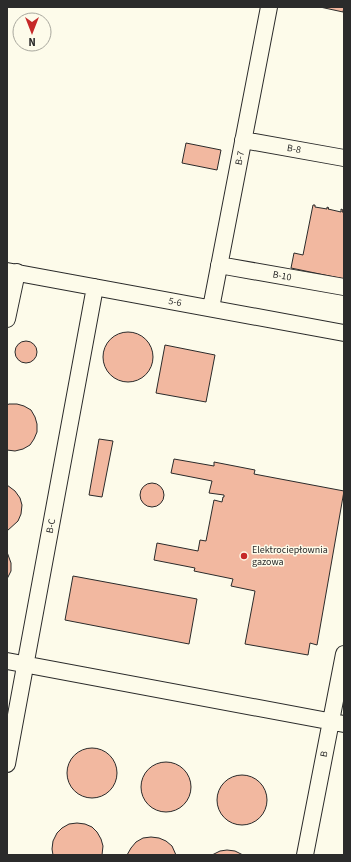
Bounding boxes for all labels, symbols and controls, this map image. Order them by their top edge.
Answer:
north arrow [12,12,52,52]
text: N [28,34,36,49]
street label: B-8 [286,141,302,157]
street label: B-7 [232,150,248,166]
street label: B-10 [271,267,293,285]
street label: 5-6 [167,294,183,310]
street label: B-C [43,517,59,535]
place label: Elektrociepłownia gazowa [252,543,328,569]
marker: Elektrociepłownia gazowa [239,551,249,561]
street label: B [317,750,331,758]

